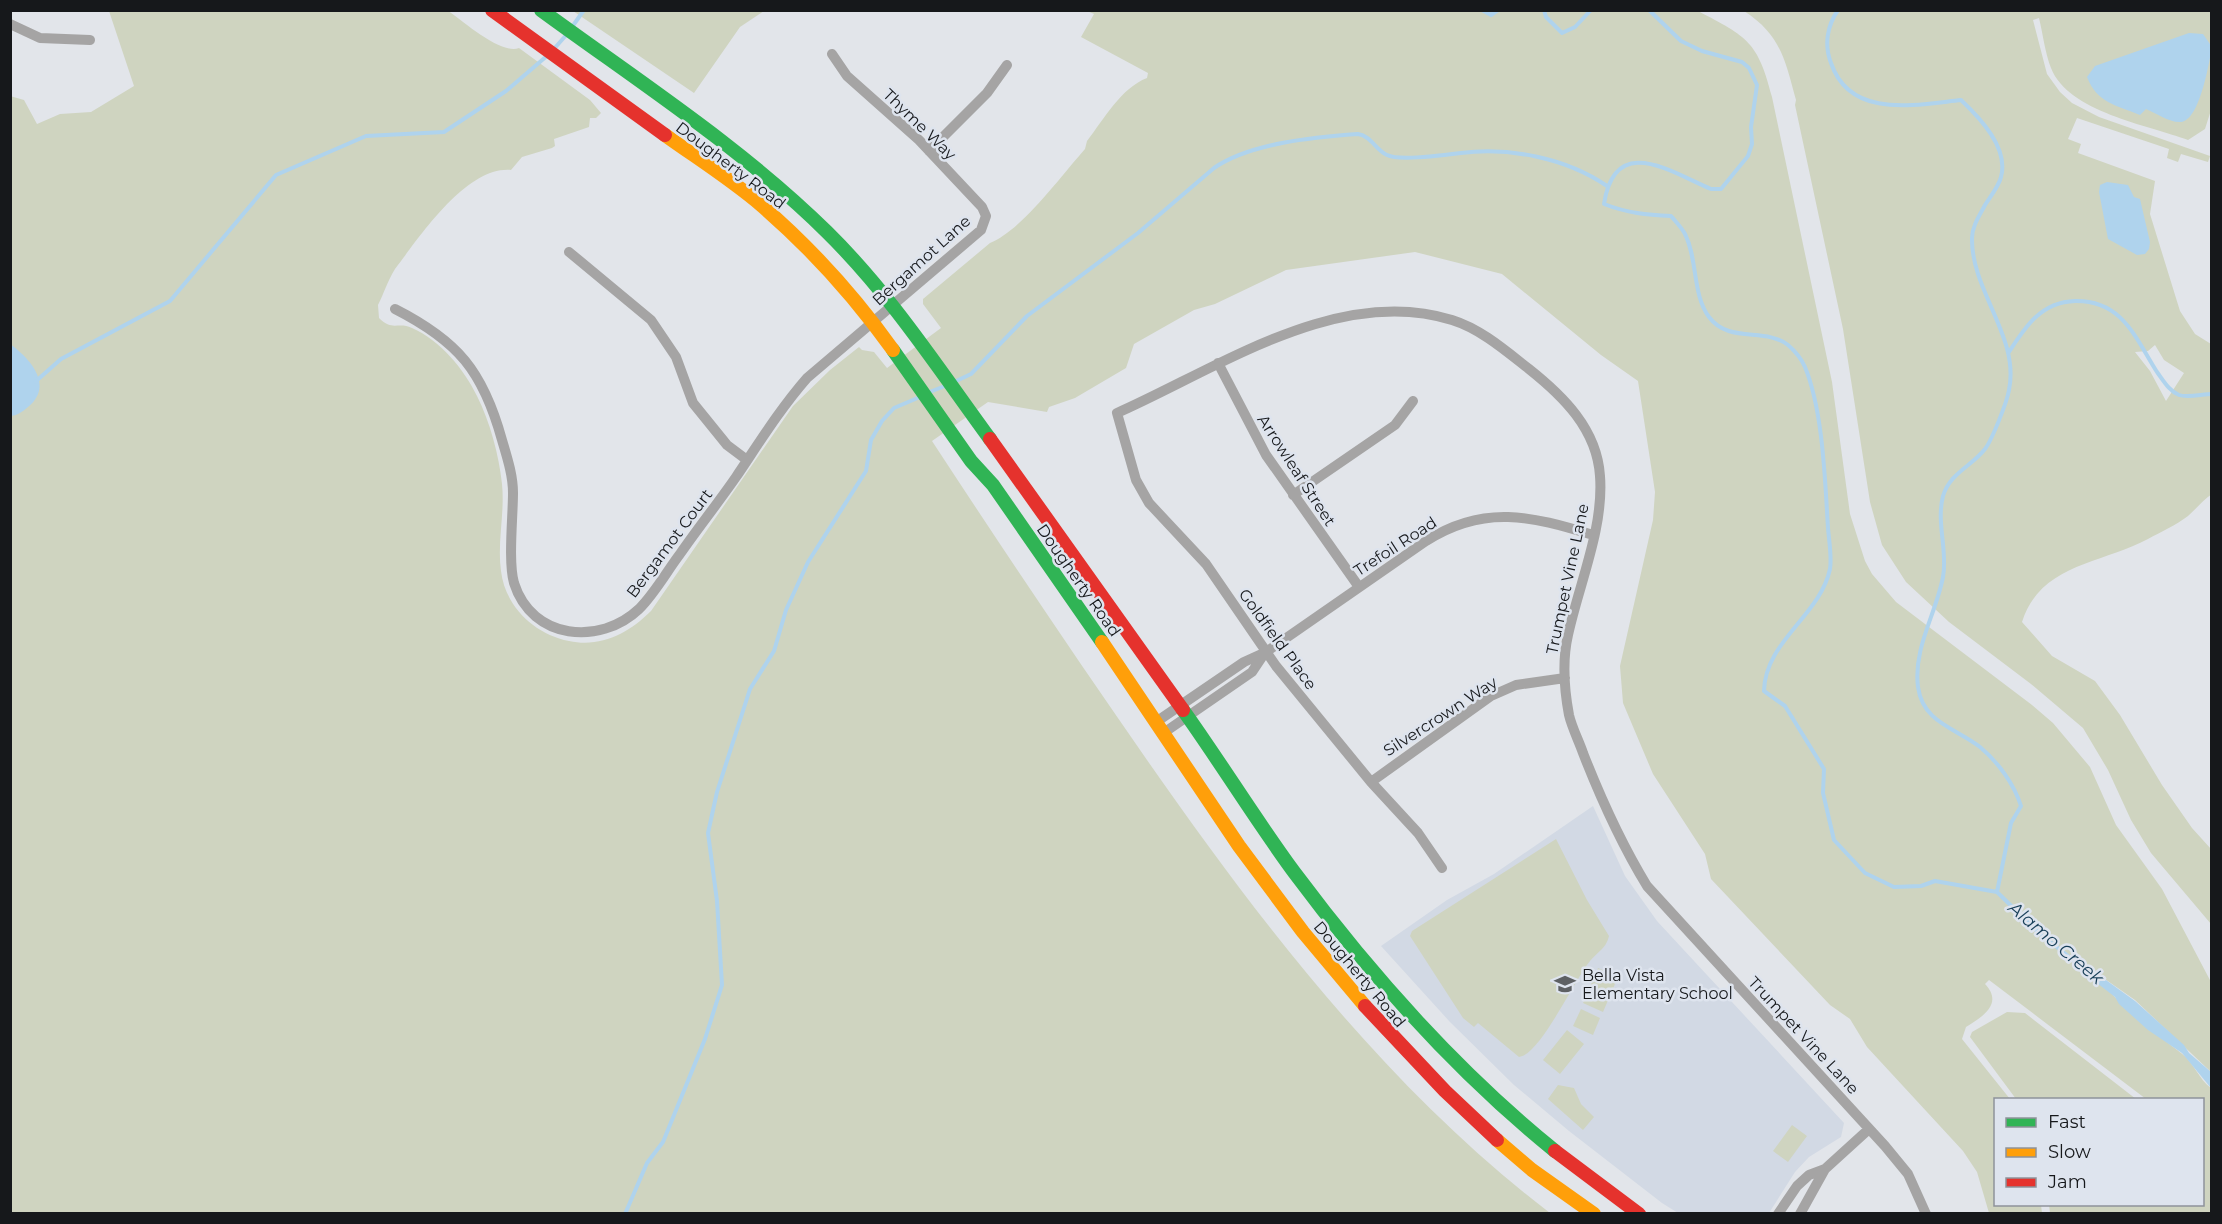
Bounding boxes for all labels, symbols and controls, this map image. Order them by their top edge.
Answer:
street label: Thyme Way [879,85,960,164]
street label: Dougherty Road [672,118,789,213]
street label: Bergamot Lane [868,211,974,309]
street label: Arrowleaf Street [1253,411,1340,530]
street label: Bergamot Court [622,485,717,601]
street label: Trumpet Vine Lane [1542,502,1593,656]
street label: Trefoil Road [1350,513,1440,580]
street label: Dougherty Road [1033,520,1124,640]
street label: Goldfield Place [1235,585,1321,693]
street label: Silvercrown Way [1380,672,1501,760]
water label: Alamo Creek [2003,896,2109,990]
street label: Dougherty Road [1310,917,1410,1031]
place label: Bella Vista Elementary School [1582,966,1733,1003]
school or university icon: Bella Vista Elementary School [1553,972,1577,996]
street label: Trumpet Vine Lane [1744,973,1863,1098]
legend [1994,1098,2204,1206]
text: Fast [2048,1111,2086,1133]
text: Slow [2048,1141,2091,1163]
text: Jam [2047,1171,2087,1193]

